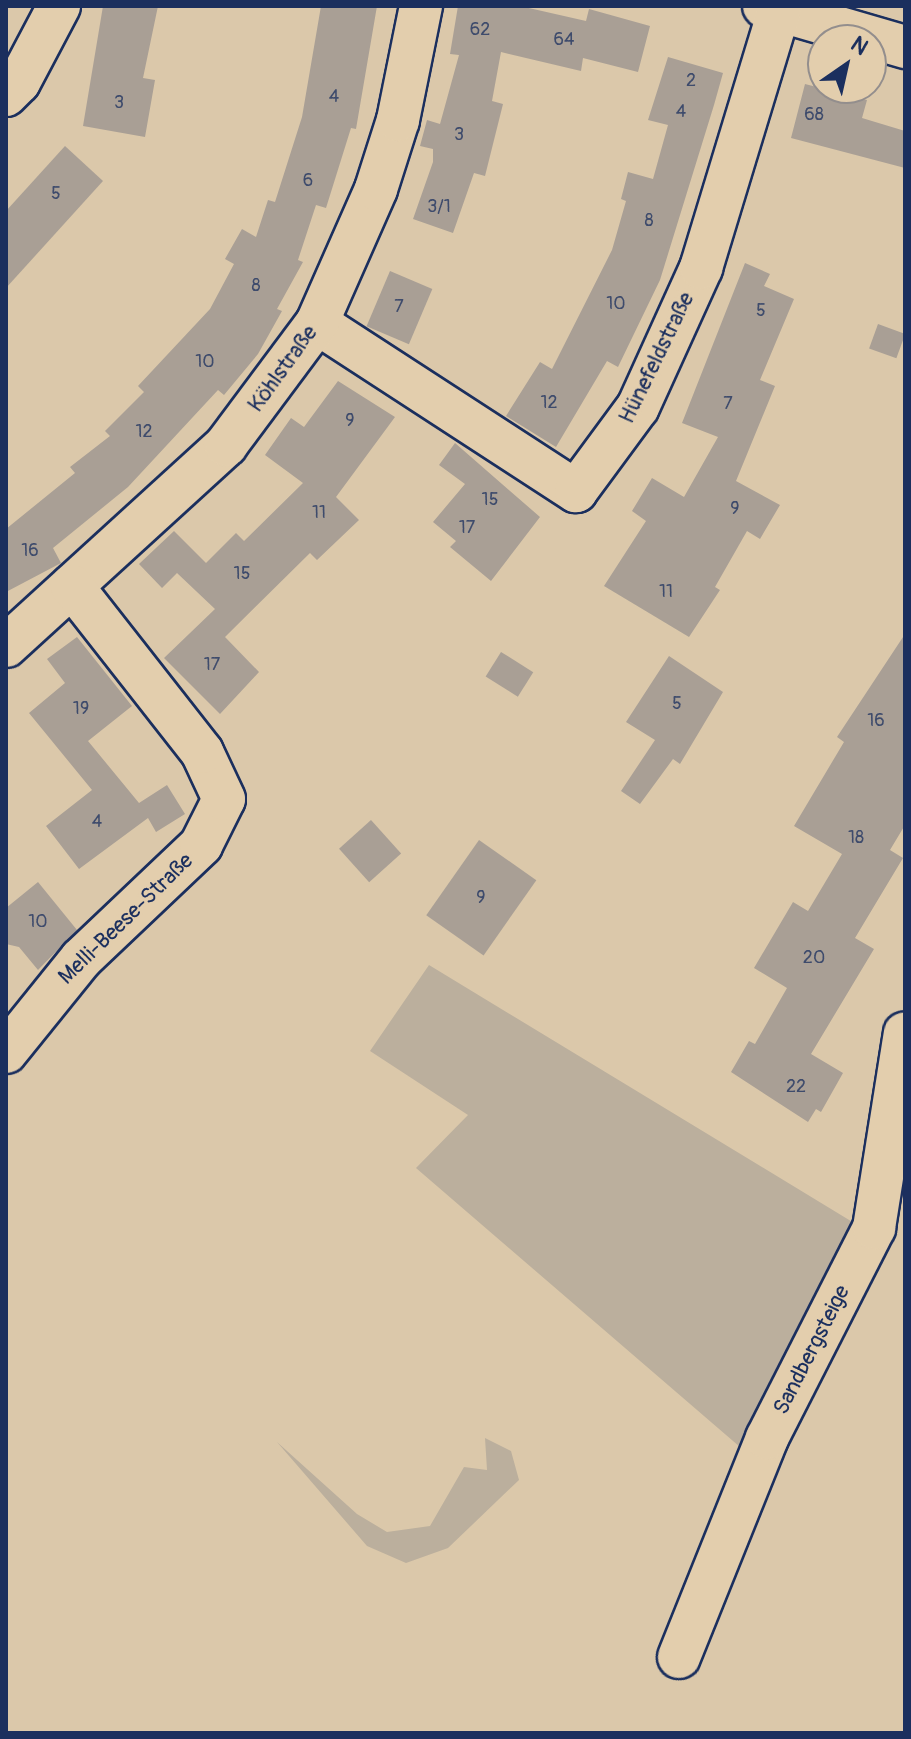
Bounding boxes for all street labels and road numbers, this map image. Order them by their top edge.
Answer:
street label: Hünefeldstraße [614,288,700,428]
street label: Köhlstraße [243,321,323,417]
street label: Melli-Beese-Straße [53,848,199,990]
street label: Sandbergsteige [768,1281,856,1419]

